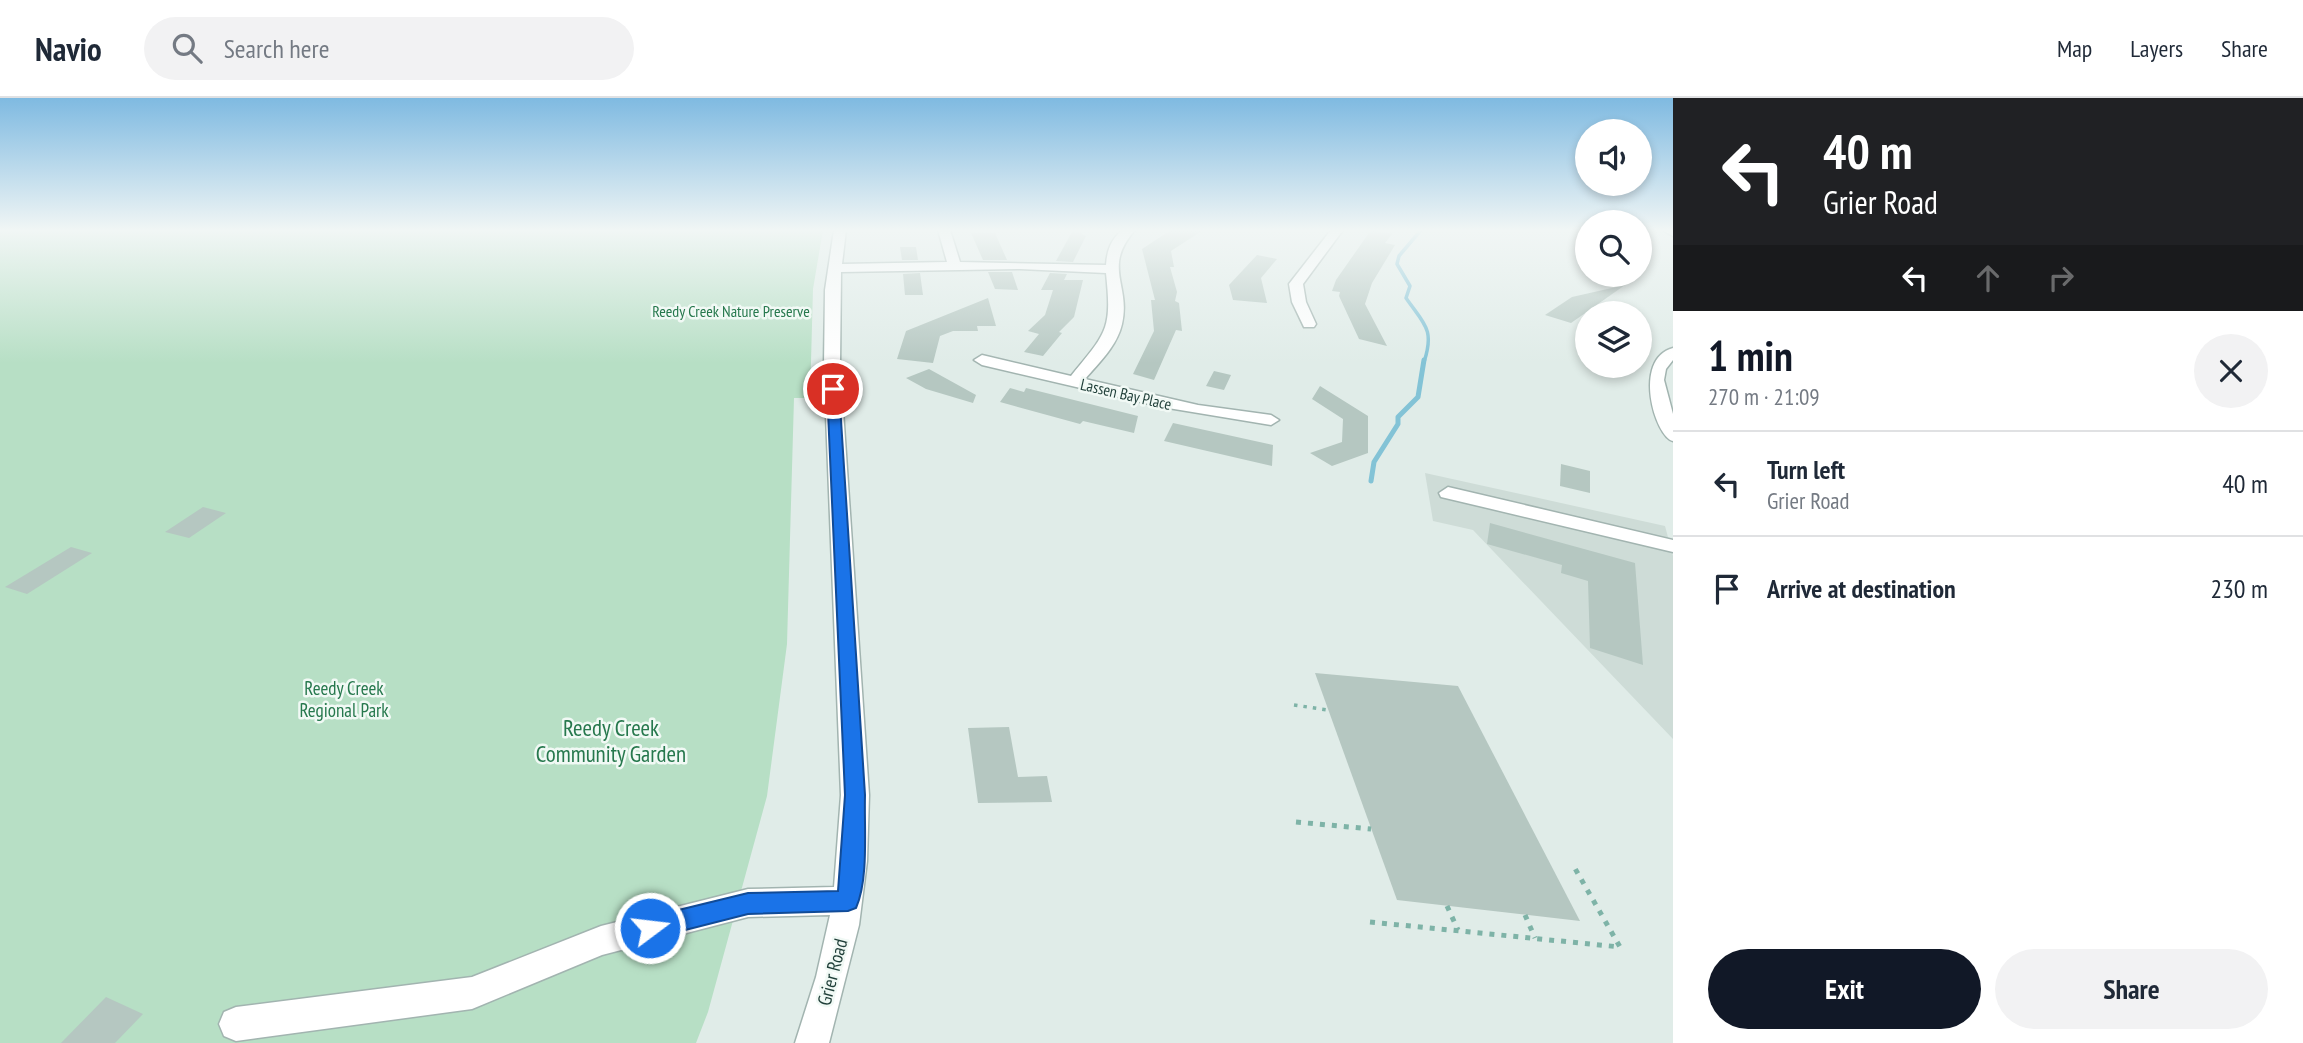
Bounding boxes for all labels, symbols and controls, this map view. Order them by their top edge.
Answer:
search box [144,17,634,80]
text: Navio [35,27,102,70]
icon: search [168,29,206,67]
text: Search here [224,32,329,65]
text: Map [2057,33,2092,64]
text: Layers [2130,33,2183,64]
text: Share [2221,33,2268,64]
map controls [1575,119,1652,378]
button: sound [1575,119,1652,196]
text: 40 m [1823,119,1912,183]
icon: left [1708,126,1799,217]
text: Grier Road [1823,181,1938,223]
button: search [1575,210,1652,287]
icon: left [1896,259,1934,297]
icon: ahead [1969,259,2007,297]
icon: right [2042,259,2080,297]
park label: Reedy Creek Nature Preserve [652,301,810,321]
button: layers [1575,301,1652,378]
text: 1 min [1708,328,1793,383]
button: close [2194,334,2268,408]
pin [803,359,863,419]
icon: arrive [814,370,852,408]
street label: Lassen Bay Place [1078,374,1174,414]
text: 270 m · 21:09 [1708,382,1820,411]
text: Turn left [1767,453,1845,486]
icon: left [1708,465,1746,503]
text: 40 m [2222,467,2268,500]
text: Grier Road [1767,486,1850,515]
icon: arrive [1708,570,1746,608]
text: Arrive at destination [1767,572,1956,605]
text: 230 m [2210,572,2268,605]
park label: Reedy Creek Regional Park [299,676,389,722]
park label: Reedy Creek Community Garden [536,713,686,768]
position arrow [613,891,687,965]
street label: Grier Road [812,936,852,1008]
button: Exit [1708,949,1981,1029]
button: Share [1995,949,2268,1029]

